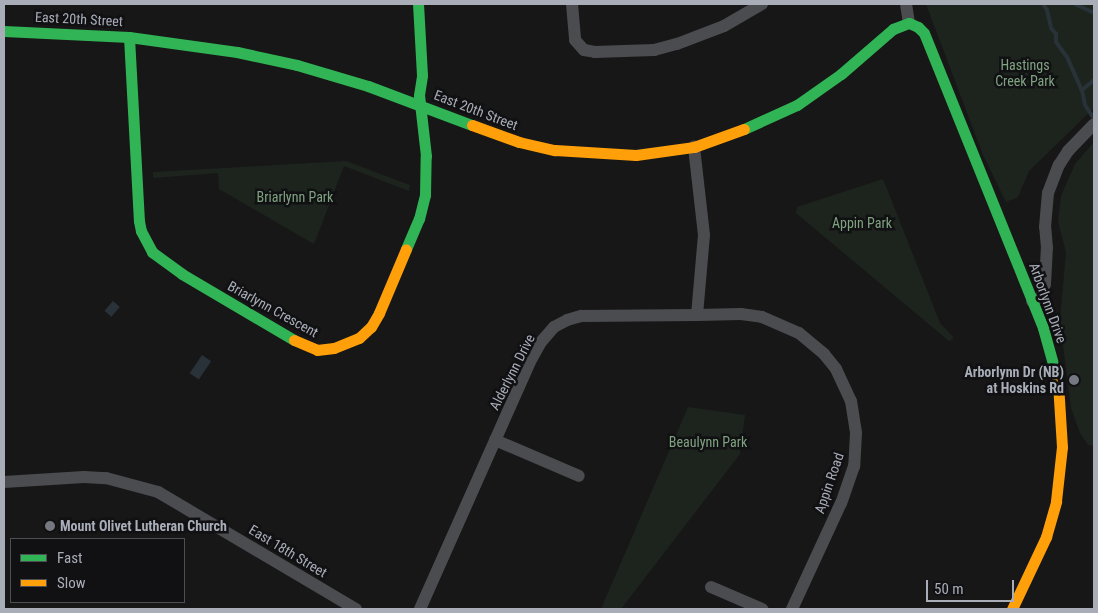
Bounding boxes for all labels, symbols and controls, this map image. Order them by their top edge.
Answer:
street label: East 20th Street [35,8,123,30]
park label: Hastings Creek Park [995,57,1055,90]
street label: East 20th Street [432,86,520,134]
park label: Briarlynn Park [257,189,333,205]
park label: Appin Park [832,215,892,231]
street label: Arborlynn Drive [1026,261,1070,345]
street label: Briarlynn Crescent [225,277,321,341]
street label: Alderlynn Drive [486,331,538,413]
place label: Arborlynn Dr (NB) at Hoskins Rd [964,364,1064,397]
marker: Arborlynn Dr (NB) at Hoskins Rd [1068,374,1080,386]
park label: Beaulynn Park [669,434,747,450]
street label: Appin Road [811,450,847,516]
place label: Mount Olivet Lutheran Church [60,518,227,534]
marker: Mount Olivet Lutheran Church [44,520,56,532]
street label: East 18th Street [246,521,330,581]
legend [10,538,185,603]
text: Fast [57,549,82,567]
scale bar [928,570,1016,602]
text: Slow [57,574,86,592]
text: 50 m [934,580,964,598]

